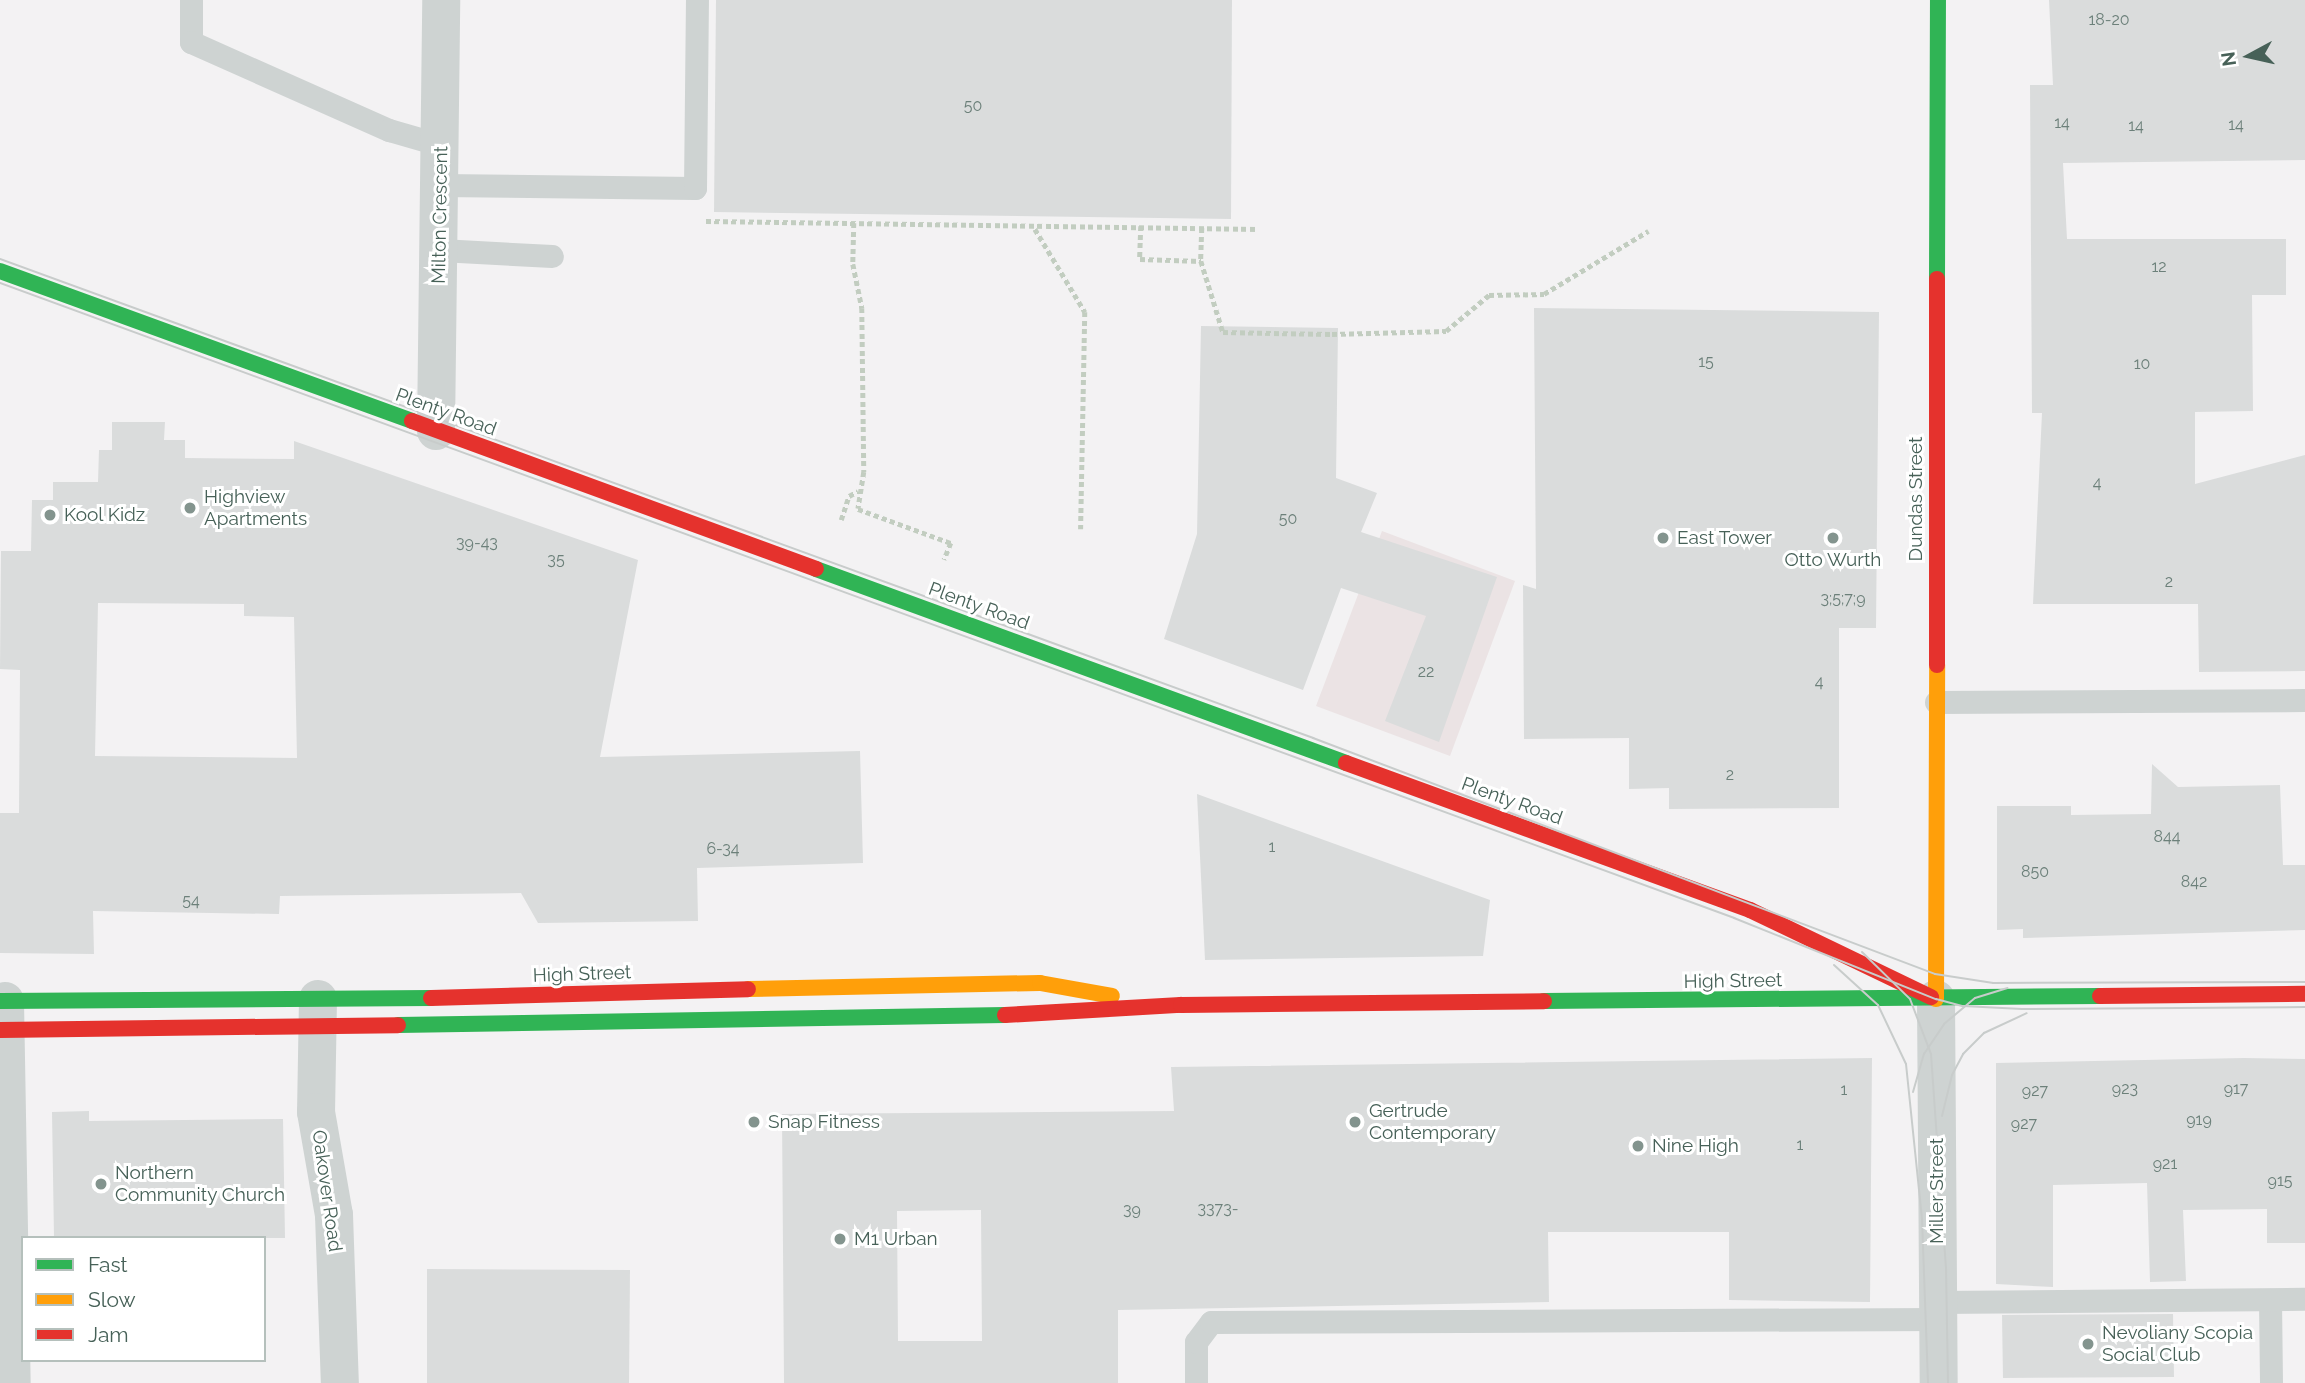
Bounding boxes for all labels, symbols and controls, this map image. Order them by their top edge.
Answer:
house number: 18-20 [2088,10,2130,30]
north arrow [2214,21,2284,91]
text: N [2216,50,2240,68]
house number: 50 [964,96,982,116]
house number: 14 [2054,113,2070,133]
house number: 14 [2228,115,2244,135]
house number: 14 [2128,116,2144,136]
street label: Milton Crescent [427,146,453,284]
house number: 12 [2151,257,2167,277]
house number: 15 [1698,352,1714,372]
house number: 10 [2134,354,2150,374]
street label: Plenty Road [392,383,500,441]
street label: Dundas Street [1905,437,1927,561]
house number: 4 [2093,473,2101,493]
place label: Highview Apartments [204,486,307,530]
marker: Highview Apartments [182,500,198,516]
place label: Kool Kidz [64,504,146,526]
marker: Kool Kidz [42,507,58,523]
house number: 50 [1279,509,1297,529]
place label: East Tower [1677,527,1773,549]
marker: East Tower [1655,530,1671,546]
marker: Otto Wurth [1825,530,1841,546]
house number: 39-43 [456,533,498,553]
place label: Otto Wurth [1784,549,1882,571]
house number: 35 [547,550,565,570]
house number: 2 [2165,572,2173,592]
street label: Plenty Road [925,577,1033,635]
house number: 3;5;7;9 [1820,589,1866,609]
house number: 22 [1418,662,1434,682]
house number: 4 [1815,672,1823,692]
house number: 2 [1726,765,1734,785]
street label: Plenty Road [1458,772,1566,830]
house number: 844 [2154,827,2180,847]
house number: 1 [1269,837,1275,857]
house number: 6-34 [706,839,740,859]
house number: 850 [2021,862,2049,882]
house number: 842 [2181,872,2207,892]
house number: 54 [182,891,200,911]
street label: High Street [532,961,632,987]
street label: High Street [1684,969,1782,993]
house number: 923 [2112,1079,2138,1099]
house number: 917 [2224,1079,2248,1099]
house number: 1 [1841,1080,1847,1100]
house number: 927 [2022,1081,2048,1101]
place label: Gertrude Contemporary [1369,1100,1496,1144]
house number: 919 [2186,1110,2212,1130]
place label: Snap Fitness [768,1111,880,1133]
marker: Snap Fitness [746,1114,762,1130]
marker: Gertrude Contemporary [1347,1114,1363,1130]
house number: 927 [2011,1114,2037,1134]
street label: Oakover Road [307,1128,347,1254]
place label: Nine High [1652,1135,1739,1157]
house number: 1 [1797,1135,1803,1155]
marker: Nine High [1630,1138,1646,1154]
street label: Miller Street [1926,1138,1948,1244]
house number: 921 [2153,1154,2177,1174]
place label: Northern Community Church [115,1162,286,1206]
house number: 915 [2268,1171,2292,1191]
marker: Northern Community Church [93,1176,109,1192]
house number: 3373- [1198,1199,1238,1219]
house number: 39 [1123,1200,1141,1220]
place label: M1 Urban [854,1228,938,1250]
marker: M1 Urban [832,1231,848,1247]
legend [21,1236,266,1362]
text: Fast [88,1252,128,1277]
text: Slow [88,1287,136,1312]
text: Jam [88,1322,129,1347]
place label: Nevoliany Scopia Social Club [2102,1322,2254,1366]
marker: Nevoliany Scopia Social Club [2080,1336,2096,1352]

